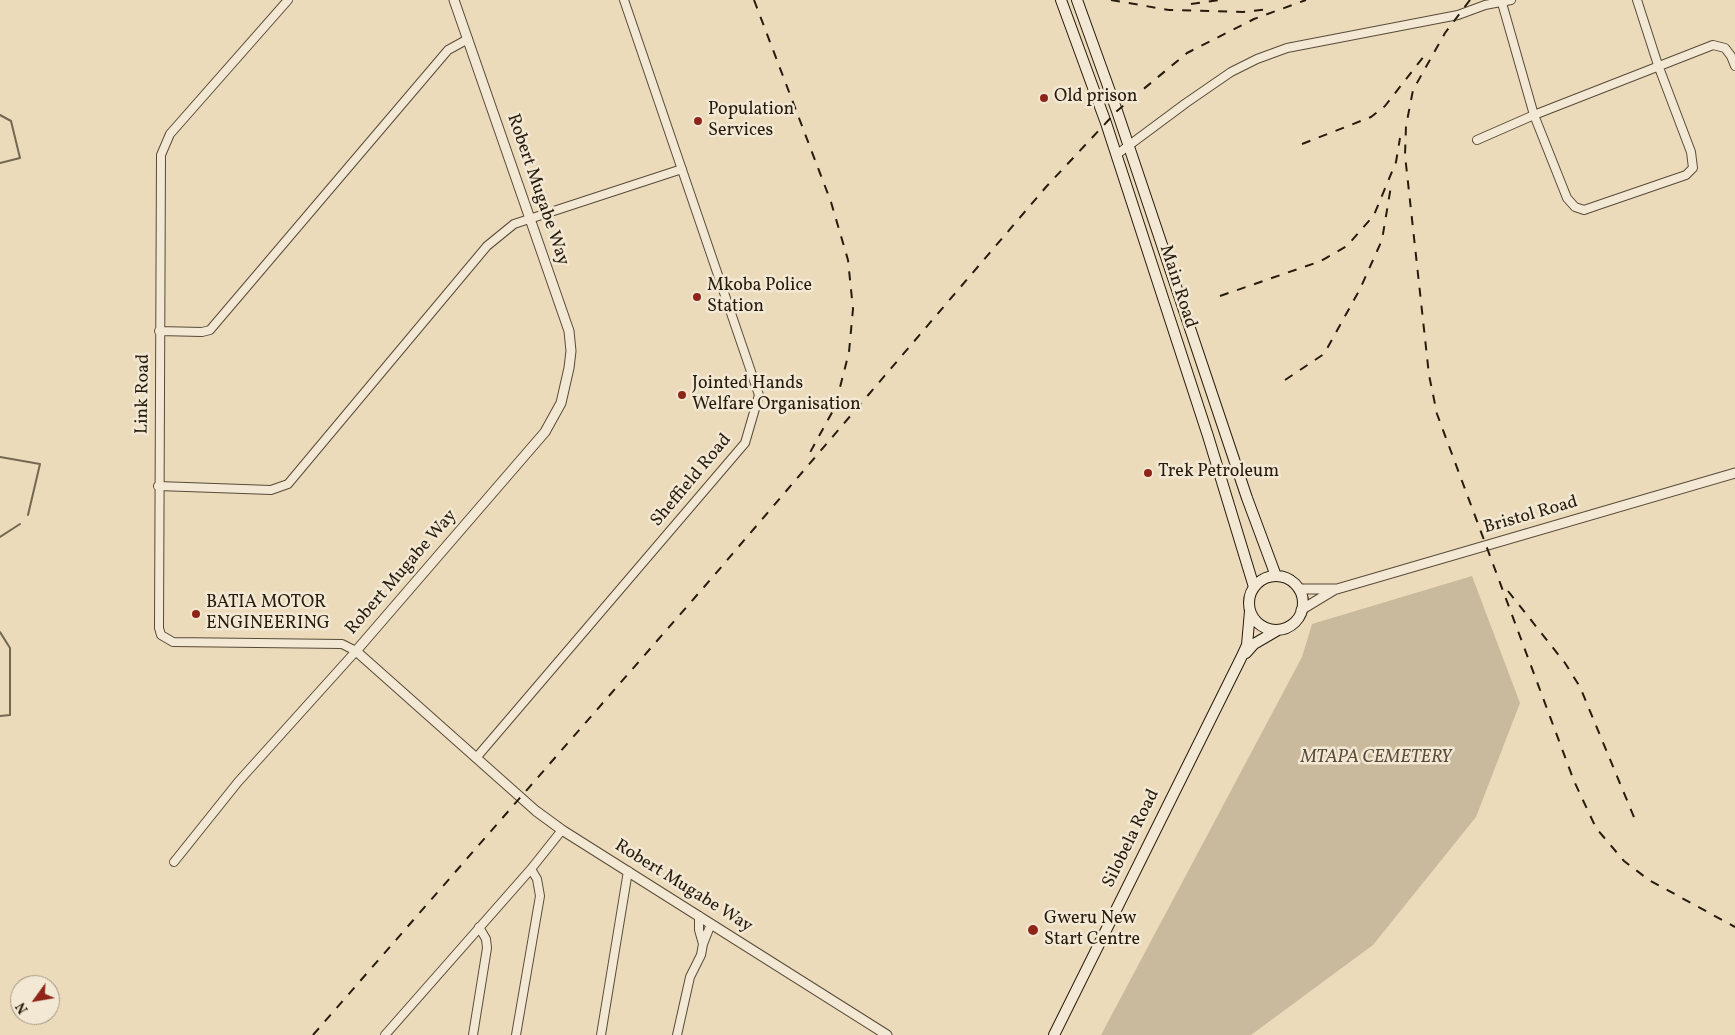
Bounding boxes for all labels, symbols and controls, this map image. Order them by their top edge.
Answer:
place label: Old prison [1054,87,1138,109]
marker: Old prison [1038,92,1050,104]
place label: Population Services [708,100,794,142]
street label: Robert Mugabe Way [501,111,573,269]
marker: Population Services [692,115,704,127]
street label: Main Road [1153,243,1201,331]
place label: Mkoba Police Station [707,276,812,318]
marker: Mkoba Police Station [691,291,703,303]
street label: Link Road [133,354,155,434]
place label: Jointed Hands Welfare Organisation [692,374,861,416]
marker: Jointed Hands Welfare Organisation [676,389,688,401]
street label: Sheffield Road [647,430,737,532]
place label: Trek Petroleum [1158,462,1279,484]
marker: Trek Petroleum [1142,467,1154,479]
street label: Bristol Road [1481,492,1581,540]
street label: Robert Mugabe Way [342,506,462,640]
place label: BATIA MOTOR ENGINEERING [206,593,330,636]
marker: BATIA MOTOR ENGINEERING [190,608,202,620]
park label: MTAPA CEMETERY [1301,748,1451,770]
street label: Silobela Road [1099,786,1165,892]
street label: Robert Mugabe Way [610,836,756,938]
place label: Gweru New Start Centre [1044,909,1140,952]
marker: Gweru New Start Centre [1026,923,1040,937]
north arrow [10,975,60,1025]
text: N [12,998,33,1017]

